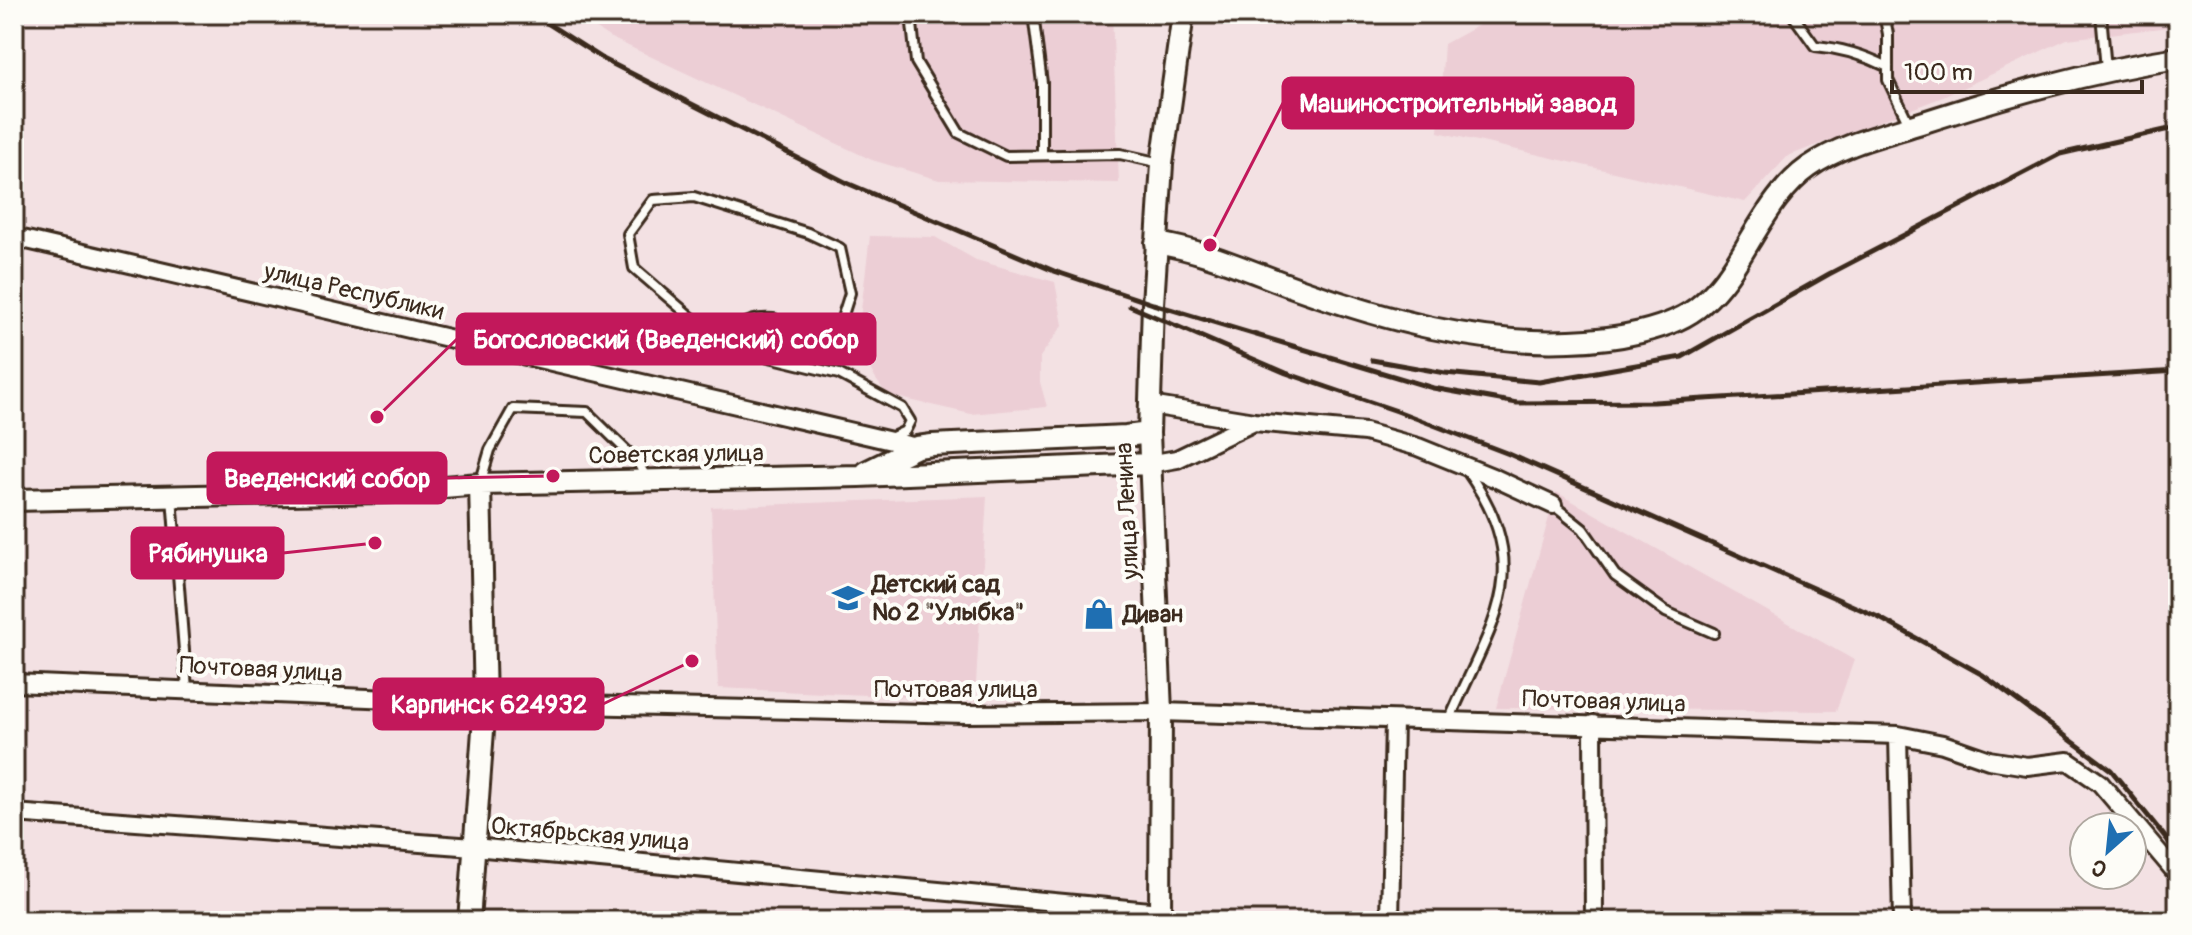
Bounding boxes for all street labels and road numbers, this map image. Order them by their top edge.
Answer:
street label: улица Республики [260,256,447,326]
street label: Советская улица [588,438,764,471]
street label: улица Ленина [1109,442,1146,581]
street label: Почтовая улица [179,651,343,688]
street label: Почтовая улица [874,675,1038,704]
street label: Почтовая улица [1522,684,1686,719]
street label: Октябрьская улица [490,811,690,858]

